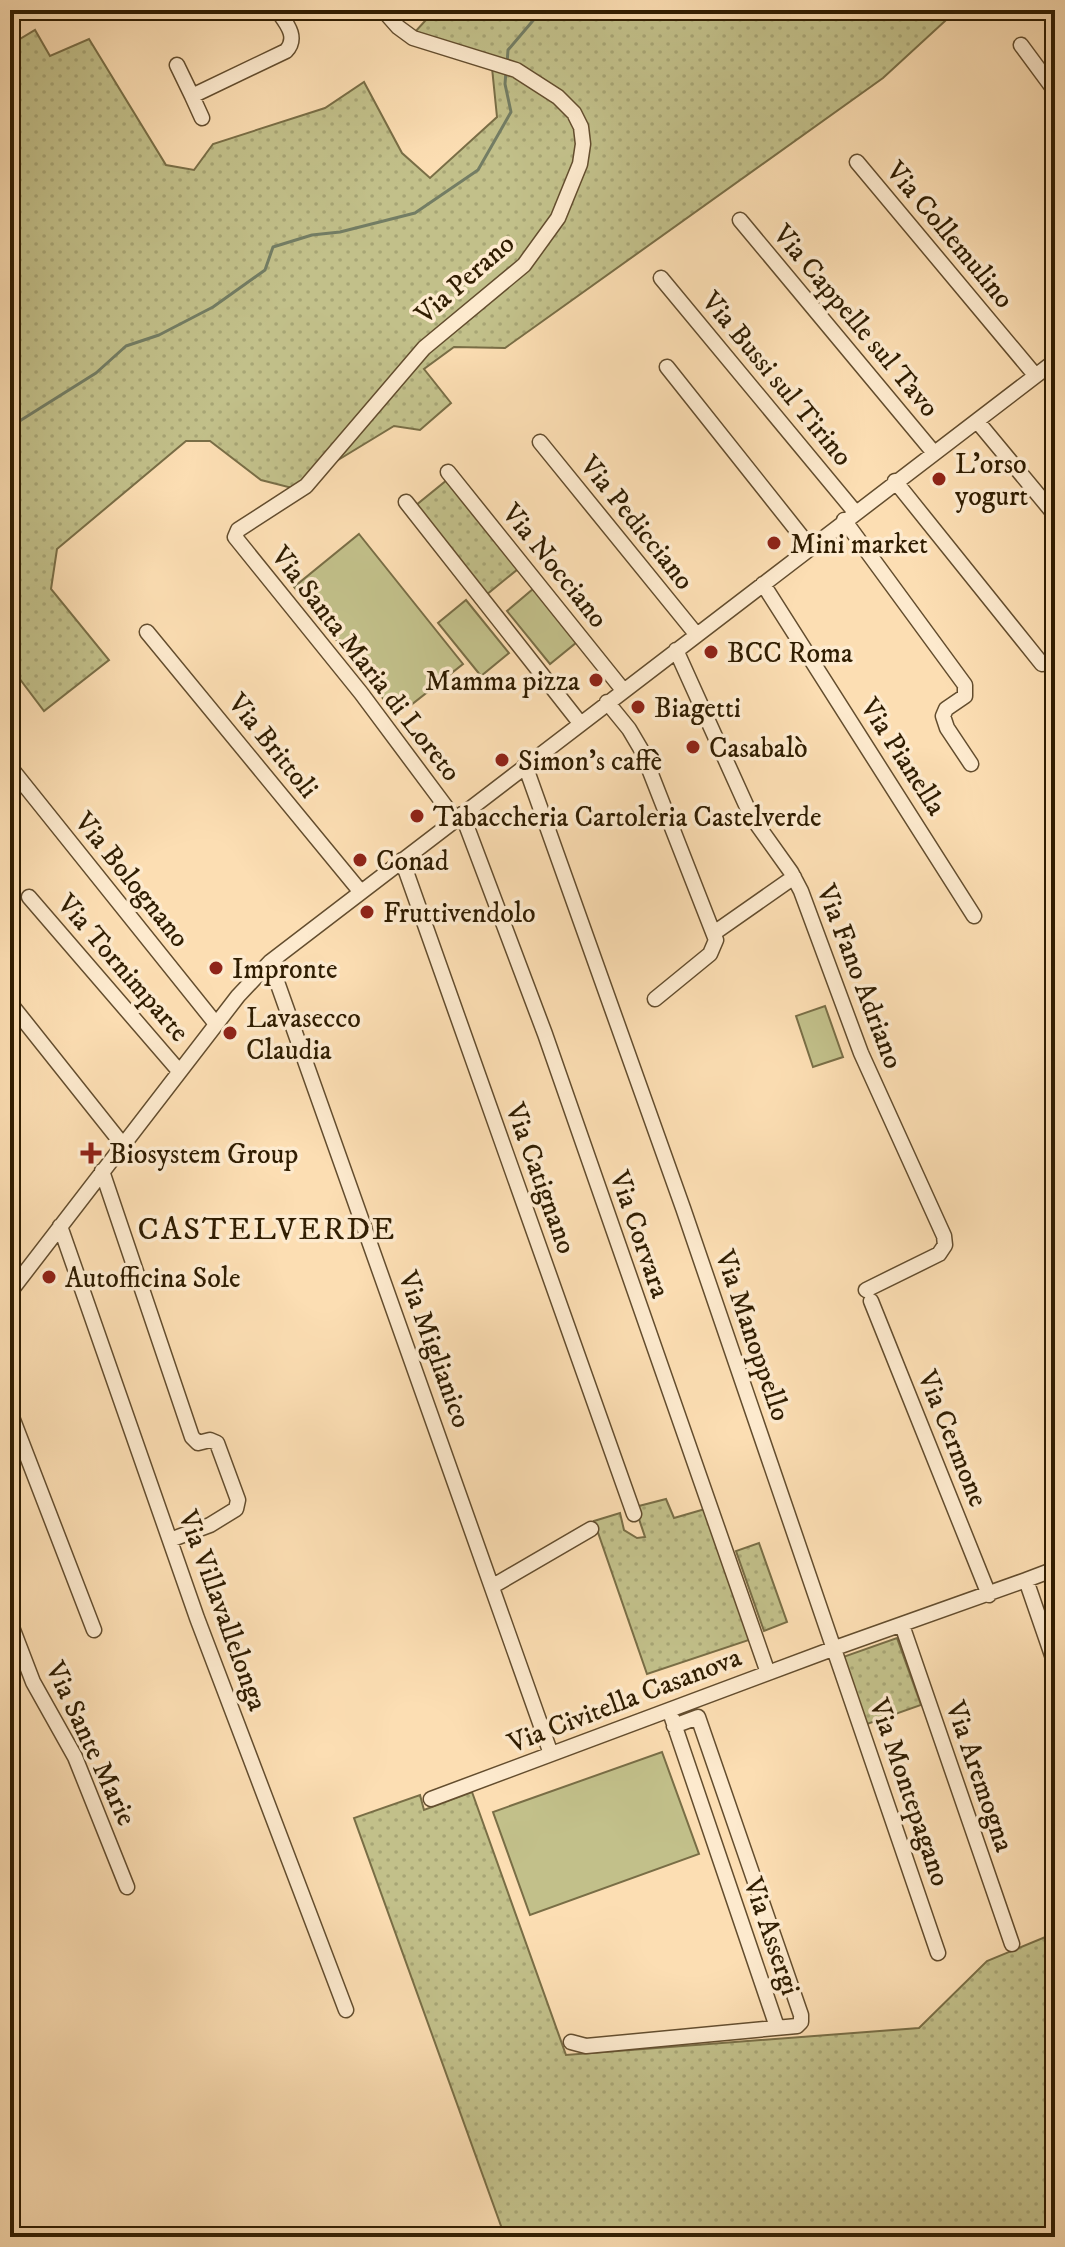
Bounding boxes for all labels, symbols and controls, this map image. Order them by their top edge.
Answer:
street label: Via Collemulino [878,154,1022,316]
street label: Via Cappelle sul Tavo [764,217,947,424]
street label: Via Perano [407,226,522,333]
street label: Via Bussi sul Tirino [693,284,860,473]
place label: L'orso yogurt [955,447,1028,514]
street label: Via Pedicciano [571,448,702,597]
marker: L'orso yogurt [930,470,948,488]
street label: Via Nocciano [493,496,616,635]
place label: Mini market [790,527,928,562]
marker: Mini market [765,534,783,552]
street label: Via Santa Maria di Loreto [262,538,469,789]
place label: BCC Roma [727,636,853,671]
marker: BCC Roma [702,643,720,661]
place label: Mamma pizza [425,664,580,699]
marker: Mamma pizza [587,671,605,689]
street label: Via Brittoli [219,686,326,805]
place label: Biagetti [654,691,741,726]
street label: Via Pianella [851,691,954,822]
marker: Biagetti [629,698,647,716]
place label: Casabalò [709,731,808,766]
marker: Casabalò [684,738,702,756]
place label: Simon's caffè [518,744,662,779]
marker: Simon's caffè [493,751,511,769]
place label: Tabaccheria Cartoleria Castelverde [433,800,822,835]
street label: Via Bolognano [66,804,197,955]
marker: Tabaccheria Cartoleria Castelverde [408,807,426,825]
place label: Conad [376,844,449,879]
marker: Conad [351,851,369,869]
street label: Via Fano Adriano [808,879,911,1074]
street label: Via Tornimparte [48,886,197,1049]
place label: Fruttivendolo [383,896,536,931]
marker: Fruttivendolo [358,903,376,921]
place label: Impronte [232,952,338,987]
marker: Impronte [207,959,225,977]
place label: Lavasecco Claudia [246,1001,361,1068]
marker: Lavasecco Claudia [221,1024,239,1042]
street label: Via Catignano [497,1098,584,1259]
place label: Biosystem Group [109,1137,298,1172]
marker: Biosystem Group [80,1142,102,1164]
street label: Via Corvara [601,1165,678,1303]
district label: CASTELVERDE [138,1210,396,1250]
street label: Via Manoppello [707,1245,798,1425]
place label: Autofficina Sole [65,1261,241,1296]
street label: Via Miglianico [390,1265,479,1433]
marker: Autofficina Sole [40,1268,58,1286]
street label: Via Cermone [909,1364,996,1512]
street label: Via Villavallelonga [170,1505,275,1716]
street label: Via Civitella Casanova [502,1640,746,1761]
street label: Via Sante Marie [37,1655,144,1831]
street label: Via Montepagano [861,1693,958,1891]
street label: Via Aremogna [937,1696,1022,1857]
street label: Via Assergi [735,1872,808,2000]

